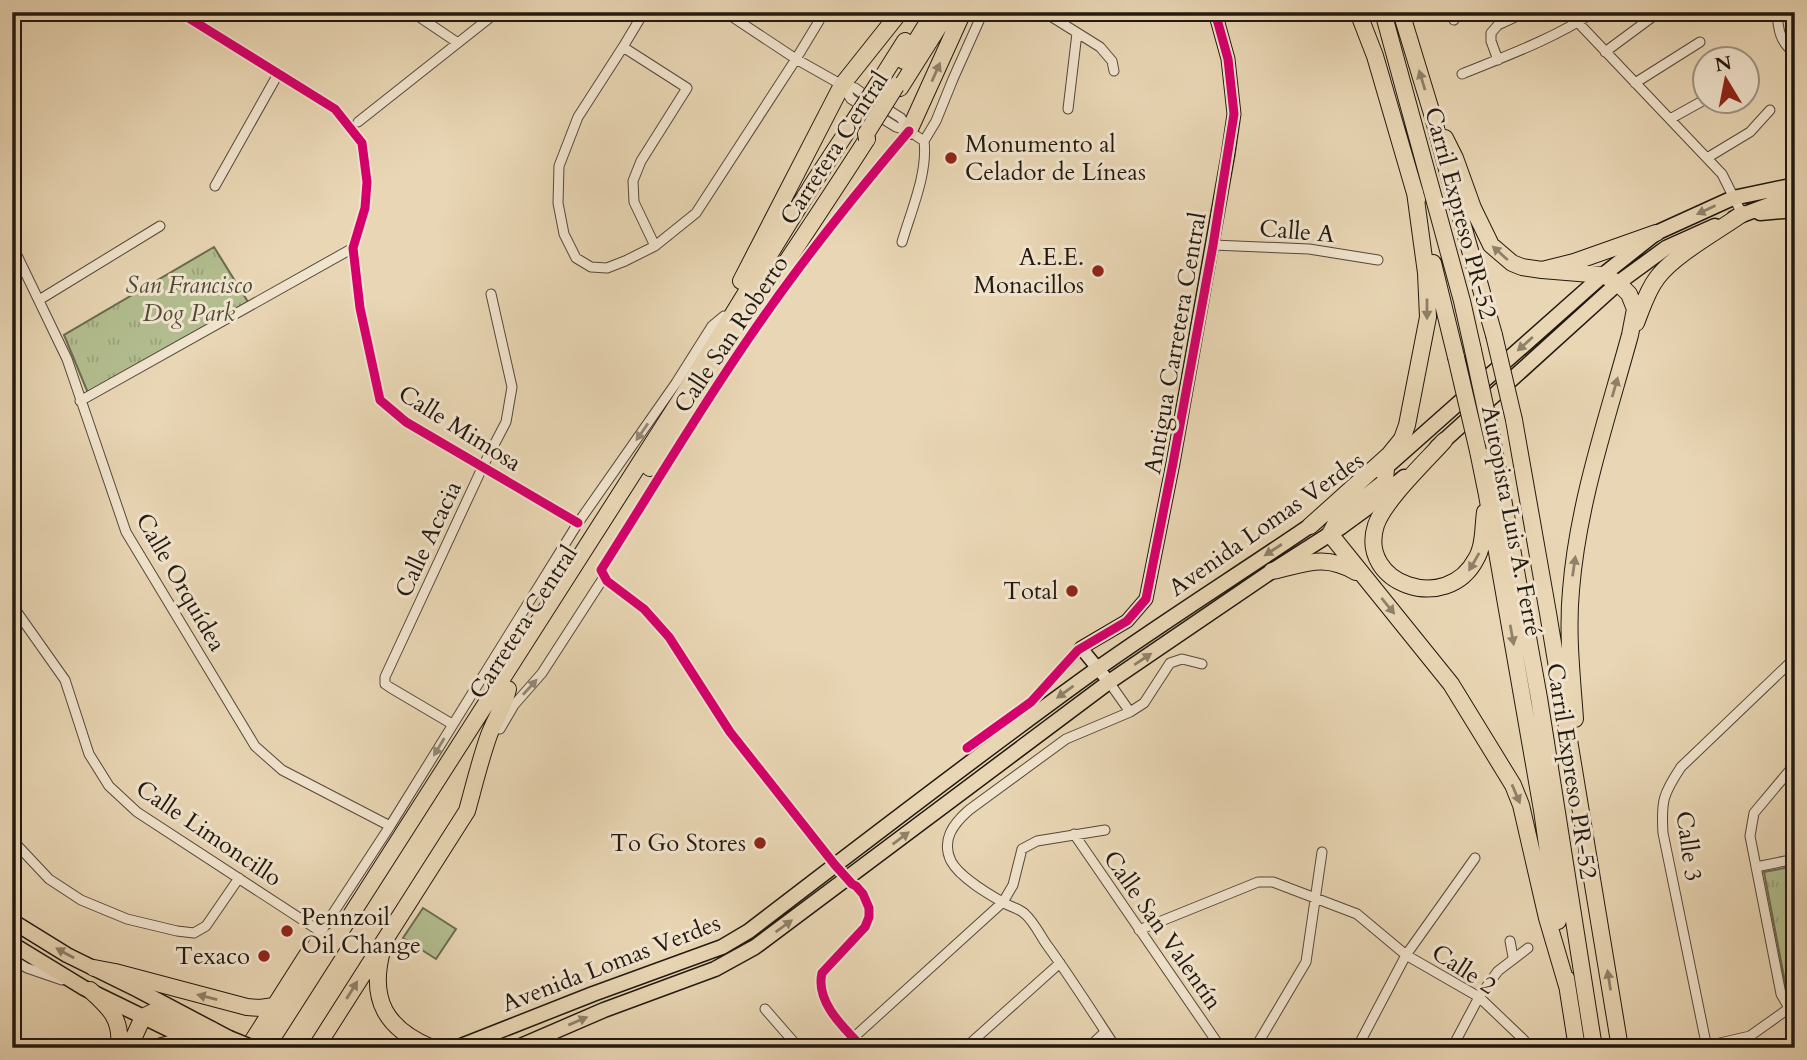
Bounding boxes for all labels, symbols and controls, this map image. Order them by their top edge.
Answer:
north arrow [1692,46,1762,116]
text: N [1713,50,1734,78]
one-way arrow [931,61,942,82]
street label: Carretera Central [772,65,896,231]
one-way arrow [1416,70,1427,91]
street label: Carril Expreso PR-52 [1416,103,1505,323]
place label: Monumento al Celador de Líneas [965,128,1146,189]
marker: Monumento al Celador de Líneas [943,150,959,166]
one-way arrow [1696,204,1716,216]
street label: Antigua Carretera Central [1136,210,1215,477]
street label: Calle A [1258,212,1337,251]
place label: A.E.E. Monacillos [974,241,1084,302]
one-way arrow [1491,245,1509,261]
street label: Calle San Roberto [666,249,796,420]
marker: A.E.E. Monacillos [1090,263,1106,279]
park label: San Francisco Dog Park [126,269,252,330]
one-way arrow [1421,298,1433,320]
one-way arrow [1516,336,1533,352]
one-way arrow [1611,377,1621,398]
street label: Calle Mimosa [392,378,528,480]
street label: Autopista Luis A. Ferré [1473,403,1550,639]
one-way arrow [636,422,649,441]
street label: Avenida Lomas Verdes [1162,444,1371,604]
street label: Calle Acacia [387,475,470,603]
street label: Calle Orquídea [128,507,234,658]
street label: Carretera Central [461,539,585,705]
one-way arrow [1263,543,1282,556]
one-way arrow [1468,552,1480,571]
one-way arrow [1568,555,1579,577]
place label: Total [1003,575,1058,608]
marker: Total [1064,583,1080,599]
one-way arrow [1381,597,1396,615]
one-way arrow [1506,624,1517,646]
one-way arrow [1134,652,1152,666]
street label: Carril Expreso PR-52 [1538,661,1605,881]
one-way arrow [522,678,537,695]
one-way arrow [1056,685,1074,699]
one-way arrow [432,737,445,756]
street label: Calle Limoncillo [129,772,288,894]
one-way arrow [1511,783,1522,804]
street label: Calle 3 [1667,809,1710,883]
place label: To Go Stores [610,827,746,860]
one-way arrow [892,832,910,846]
marker: To Go Stores [752,835,768,851]
street label: Calle San Valentín [1095,844,1230,1017]
place label: Pennzoil Oil Change [301,901,421,962]
street label: Avenida Lomas Verdes [497,907,725,1020]
one-way arrow [775,919,793,933]
marker: Pennzoil Oil Change [279,923,295,939]
street label: Calle 2 [1425,936,1502,1002]
place label: Texaco [175,940,250,973]
one-way arrow [55,947,75,959]
marker: Texaco [256,948,272,964]
one-way arrow [1603,969,1614,991]
one-way arrow [346,980,359,1000]
one-way arrow [196,991,218,1002]
one-way arrow [568,1015,589,1026]

